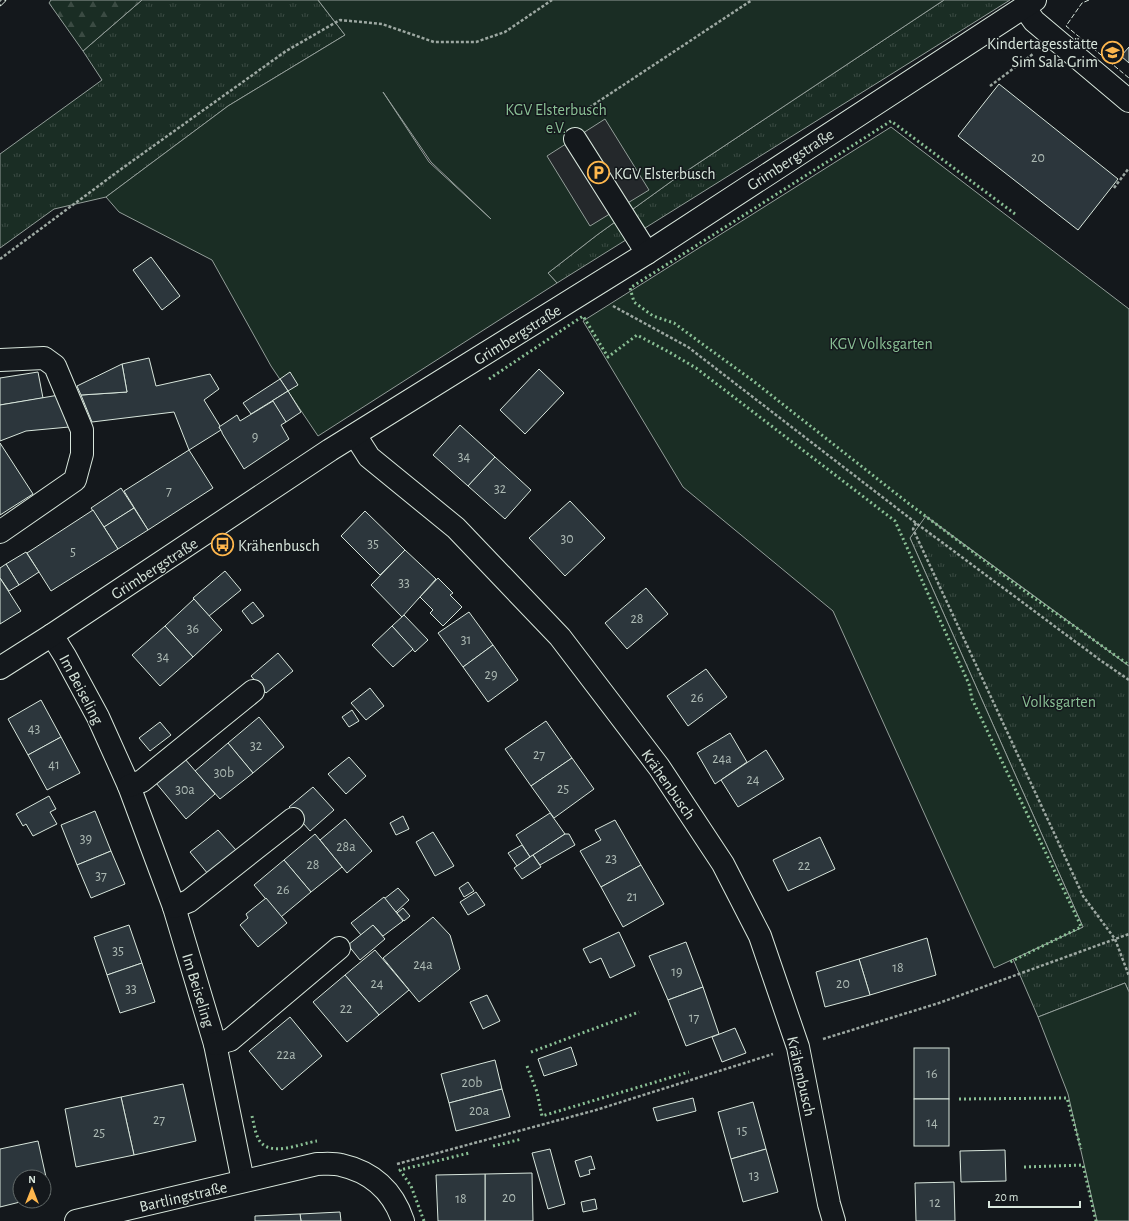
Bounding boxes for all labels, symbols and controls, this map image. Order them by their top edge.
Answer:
place label: Kindertagesstätte Sim Sala Grim [987,36,1098,70]
school or university icon: Kindertagesstätte Sim Sala Grim [1100,39,1126,65]
park label: KGV Elsterbusch e.V. [505,102,607,136]
street label: Grimbergstraße [745,126,837,194]
house number: 20 [1031,151,1045,165]
parking icon: KGV Elsterbusch [585,160,611,186]
place label: KGV Elsterbusch [614,166,715,182]
street label: Grimbergstraße [471,302,564,368]
park label: KGV Volksgarten [829,336,933,352]
house number: 9 [252,430,258,444]
house number: 34 [458,450,471,464]
house number: 32 [494,482,506,496]
house number: 7 [166,484,172,498]
bus stop icon: Krähenbusch [210,532,236,558]
house number: 30 [560,532,574,546]
street label: Grimbergstraße [109,535,201,603]
house number: 35 [367,537,379,551]
place label: Krähenbusch [238,538,320,554]
house number: 5 [70,545,76,559]
house number: 33 [398,576,410,590]
house number: 28 [630,612,644,626]
house number: 36 [187,622,199,636]
house number: 31 [461,633,471,647]
house number: 34 [157,650,170,664]
street label: Im Beiseling [56,652,106,727]
house number: 29 [485,668,497,682]
house number: 26 [691,691,703,705]
park label: Volksgarten [1022,694,1096,710]
house number: 43 [28,722,40,736]
house number: 32 [250,739,262,753]
street label: Krähenbusch [638,747,698,823]
house number: 27 [533,748,545,762]
house number: 24a [712,752,732,766]
house number: 41 [48,758,60,772]
house number: 30b [214,766,234,780]
house number: 24 [746,773,760,787]
house number: 25 [557,782,569,796]
house number: 30a [175,783,195,797]
house number: 39 [80,832,92,846]
house number: 28a [336,840,356,854]
house number: 23 [605,852,617,866]
house number: 28 [306,858,320,872]
house number: 22 [798,859,810,873]
house number: 37 [95,869,107,883]
house number: 26 [277,883,289,897]
house number: 21 [626,890,638,904]
house number: 35 [112,944,124,958]
street label: Im Beiseling [179,951,217,1029]
house number: 24a [413,958,433,972]
house number: 18 [892,961,904,975]
house number: 19 [671,965,683,979]
house number: 24 [370,977,384,991]
house number: 20 [836,977,850,991]
house number: 33 [125,982,137,996]
house number: 22 [340,1002,352,1016]
house number: 17 [689,1011,699,1025]
street label: Krähenbusch [784,1035,818,1118]
house number: 22a [276,1048,296,1062]
house number: 16 [926,1067,938,1081]
house number: 20b [462,1076,482,1090]
house number: 20a [469,1104,490,1118]
house number: 27 [153,1113,165,1127]
house number: 14 [926,1116,938,1130]
house number: 15 [737,1124,747,1138]
house number: 25 [93,1126,105,1140]
north arrow [12,1169,52,1209]
house number: 13 [749,1169,760,1183]
text: N [28,1174,36,1185]
street label: Bartlingstraße [138,1179,229,1215]
scale bar [989,1183,1080,1209]
house number: 20 [502,1191,516,1205]
text: 20 m [995,1191,1018,1203]
house number: 18 [455,1192,467,1206]
house number: 12 [929,1196,941,1210]

